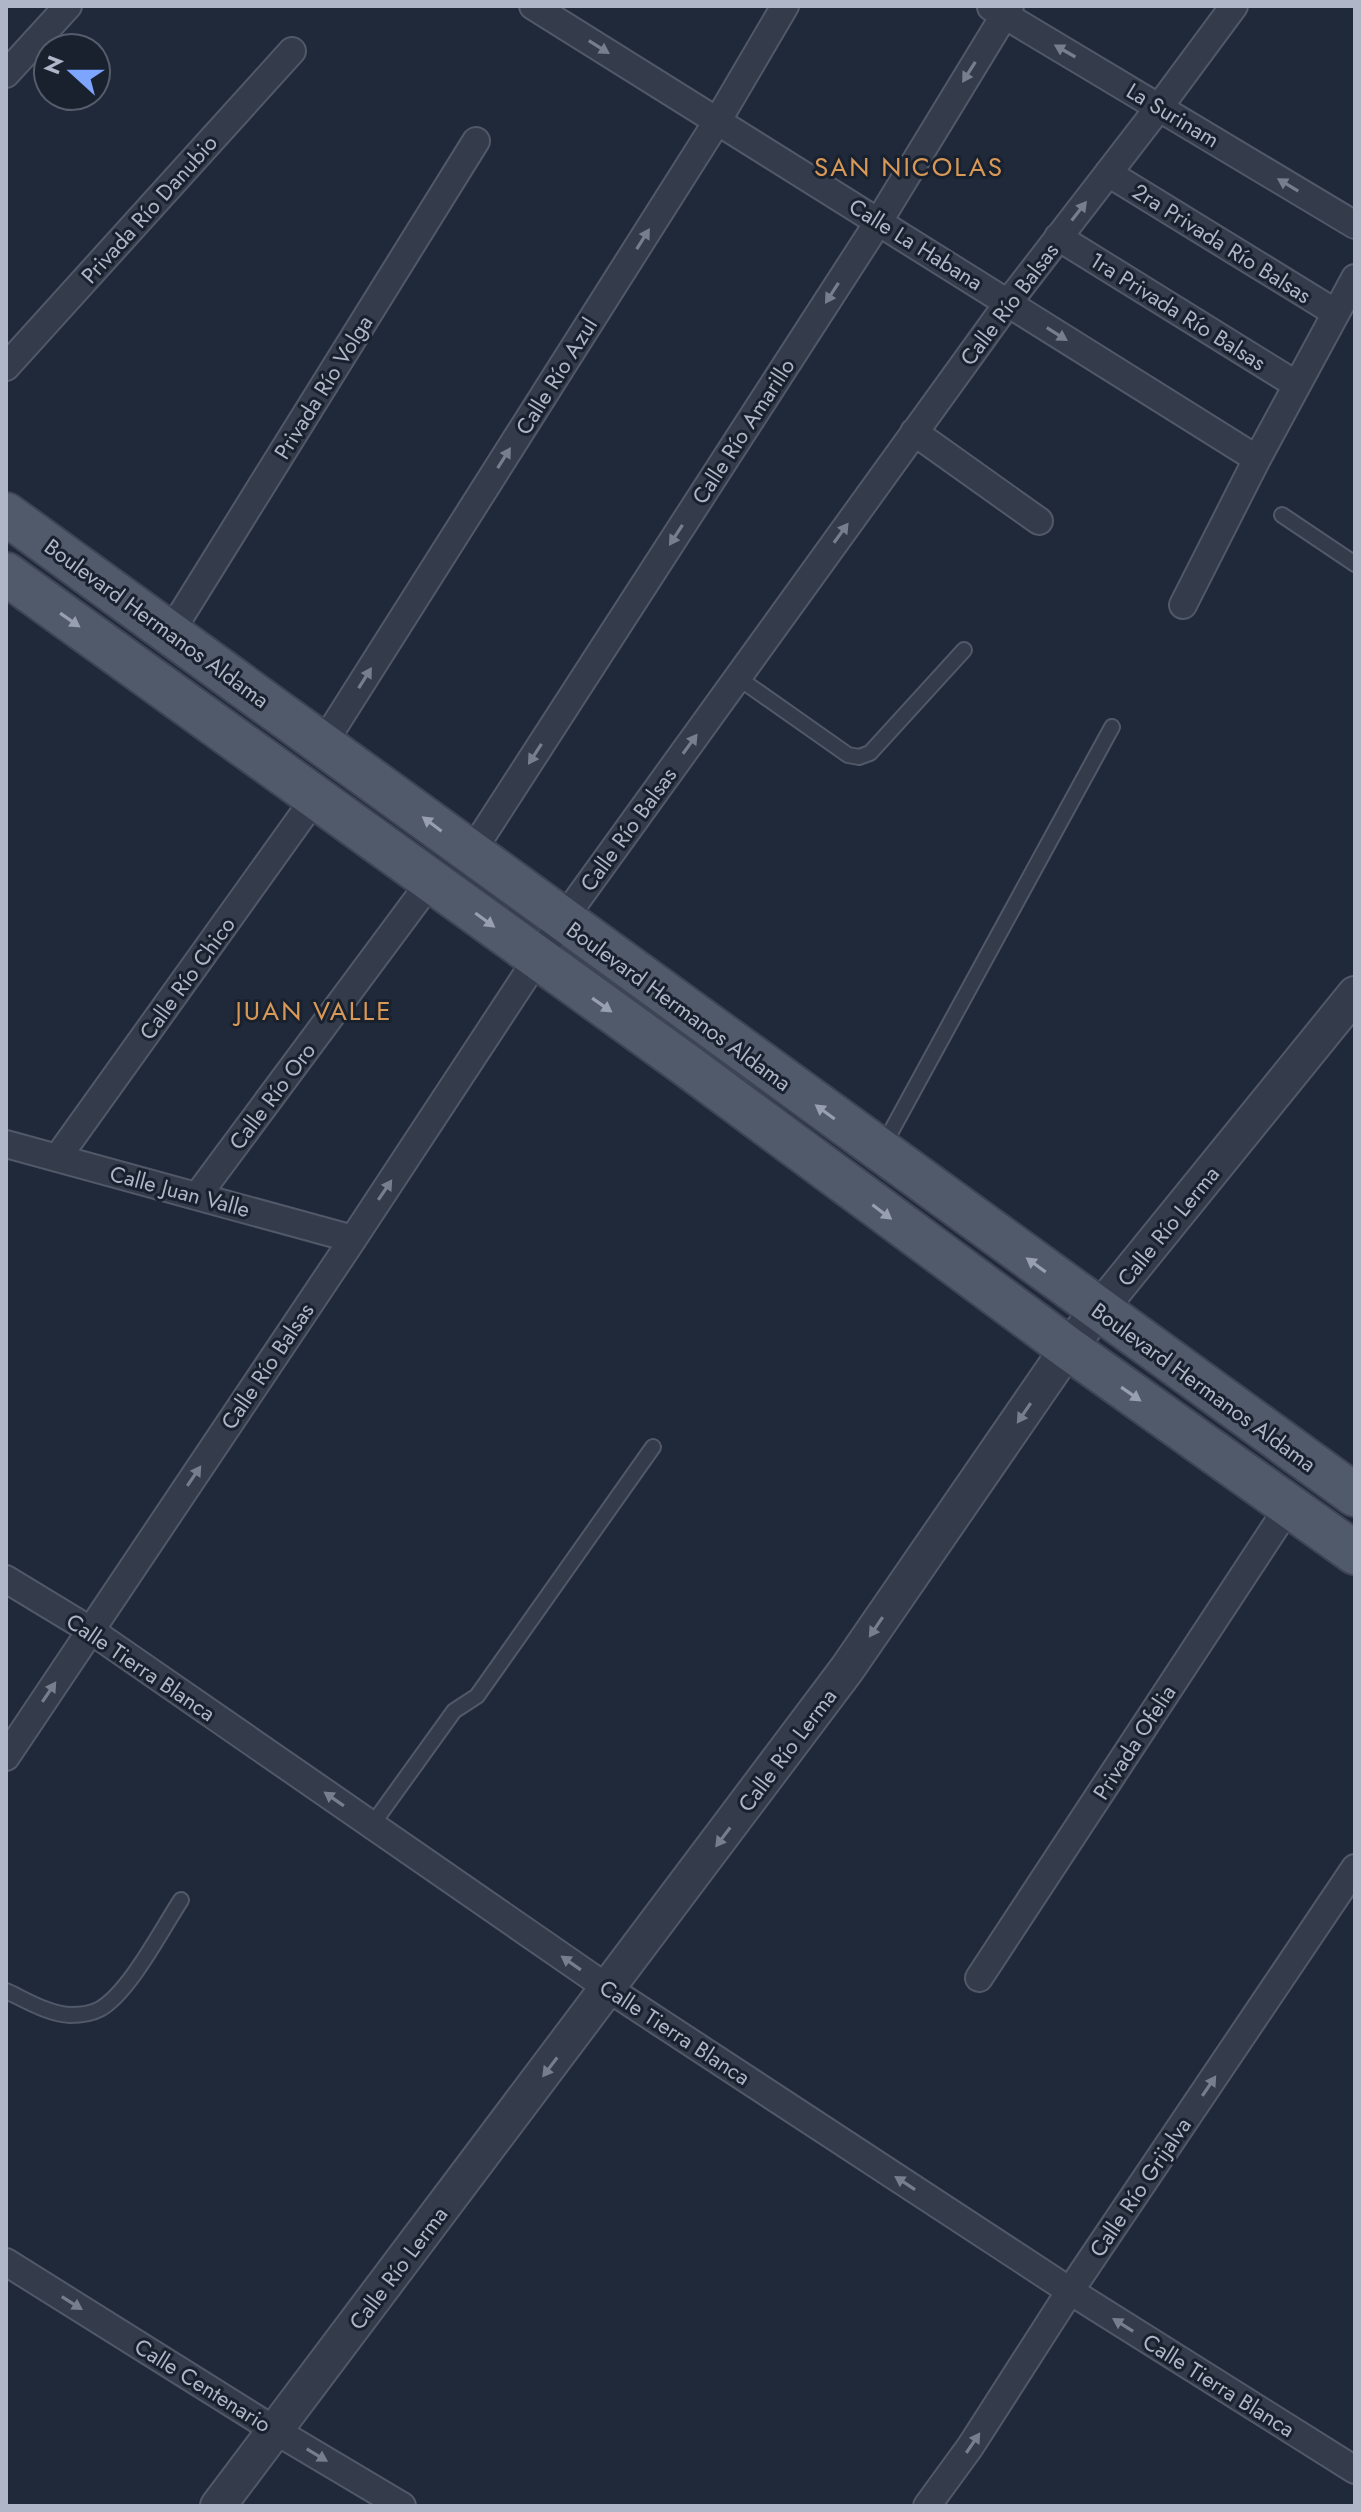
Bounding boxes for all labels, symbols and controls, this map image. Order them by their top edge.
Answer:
north arrow [32,32,112,112]
one-way arrow [588,40,610,54]
one-way arrow [1054,44,1077,58]
text: N [35,51,71,79]
one-way arrow [962,62,977,83]
street label: La Surinam [1121,75,1225,155]
street label: Privada Río Danubio [73,128,225,290]
district label: SAN NICOLAS [814,148,1004,186]
street label: 2ra Privada Río Balsas [1127,175,1318,311]
one-way arrow [1278,177,1299,192]
street label: Calle La Habana [843,190,989,298]
one-way arrow [1070,201,1086,221]
one-way arrow [635,228,650,249]
street label: Calle Río Balsas [952,236,1066,372]
street label: 1ra Privada Río Balsas [1084,244,1272,378]
one-way arrow [825,282,839,304]
street label: Privada Río Volga [266,309,380,465]
street label: Calle Río Azul [507,311,605,441]
one-way arrow [1046,326,1068,340]
street label: Calle Río Amarillo [684,352,802,510]
one-way arrow [496,447,511,470]
one-way arrow [833,522,849,543]
one-way arrow [669,524,683,546]
street label: Boulevard Hermanos Aldama [38,531,276,715]
one-way arrow [59,612,80,627]
one-way arrow [358,667,372,689]
one-way arrow [681,733,697,754]
one-way arrow [527,743,542,764]
street label: Calle Río Balsas [572,760,684,898]
one-way arrow [421,817,442,833]
street label: Calle Río Chico [131,910,243,1046]
one-way arrow [475,912,495,928]
street label: Boulevard Hermanos Aldama [560,914,798,1098]
district label: JUAN VALLE [232,992,393,1030]
one-way arrow [592,996,613,1012]
street label: Calle Río Oro [221,1036,323,1156]
one-way arrow [815,1105,836,1120]
street label: Calle Juan Valle [106,1157,254,1225]
street label: Calle Río Lerma [1109,1159,1227,1293]
one-way arrow [378,1179,392,1201]
one-way arrow [872,1203,892,1219]
one-way arrow [1025,1258,1046,1273]
street label: Boulevard Hermanos Aldama [1085,1295,1323,1479]
street label: Calle Río Balsas [213,1296,321,1436]
one-way arrow [1121,1386,1142,1401]
one-way arrow [1016,1402,1031,1423]
one-way arrow [186,1465,201,1486]
street label: Calle Tierra Blanca [60,1605,222,1729]
one-way arrow [869,1617,884,1638]
street label: Privada Ofelia [1085,1678,1183,1806]
one-way arrow [41,1681,56,1702]
street label: Calle Río Lerma [730,1682,844,1818]
one-way arrow [324,1792,345,1807]
one-way arrow [715,1826,731,1847]
one-way arrow [561,1956,582,1971]
street label: Calle Tierra Blanca [593,1971,757,2093]
one-way arrow [543,2057,559,2077]
one-way arrow [1201,2075,1216,2096]
street label: Calle Río Grijalva [1081,2111,1199,2263]
one-way arrow [894,2176,916,2191]
street label: Calle Río Lerma [341,2200,455,2336]
one-way arrow [61,2296,83,2310]
one-way arrow [1112,2318,1134,2332]
street label: Calle Tierra Blanca [1137,2325,1301,2445]
street label: Calle Centenario [129,2330,277,2440]
one-way arrow [965,2432,980,2453]
one-way arrow [306,2448,328,2462]

